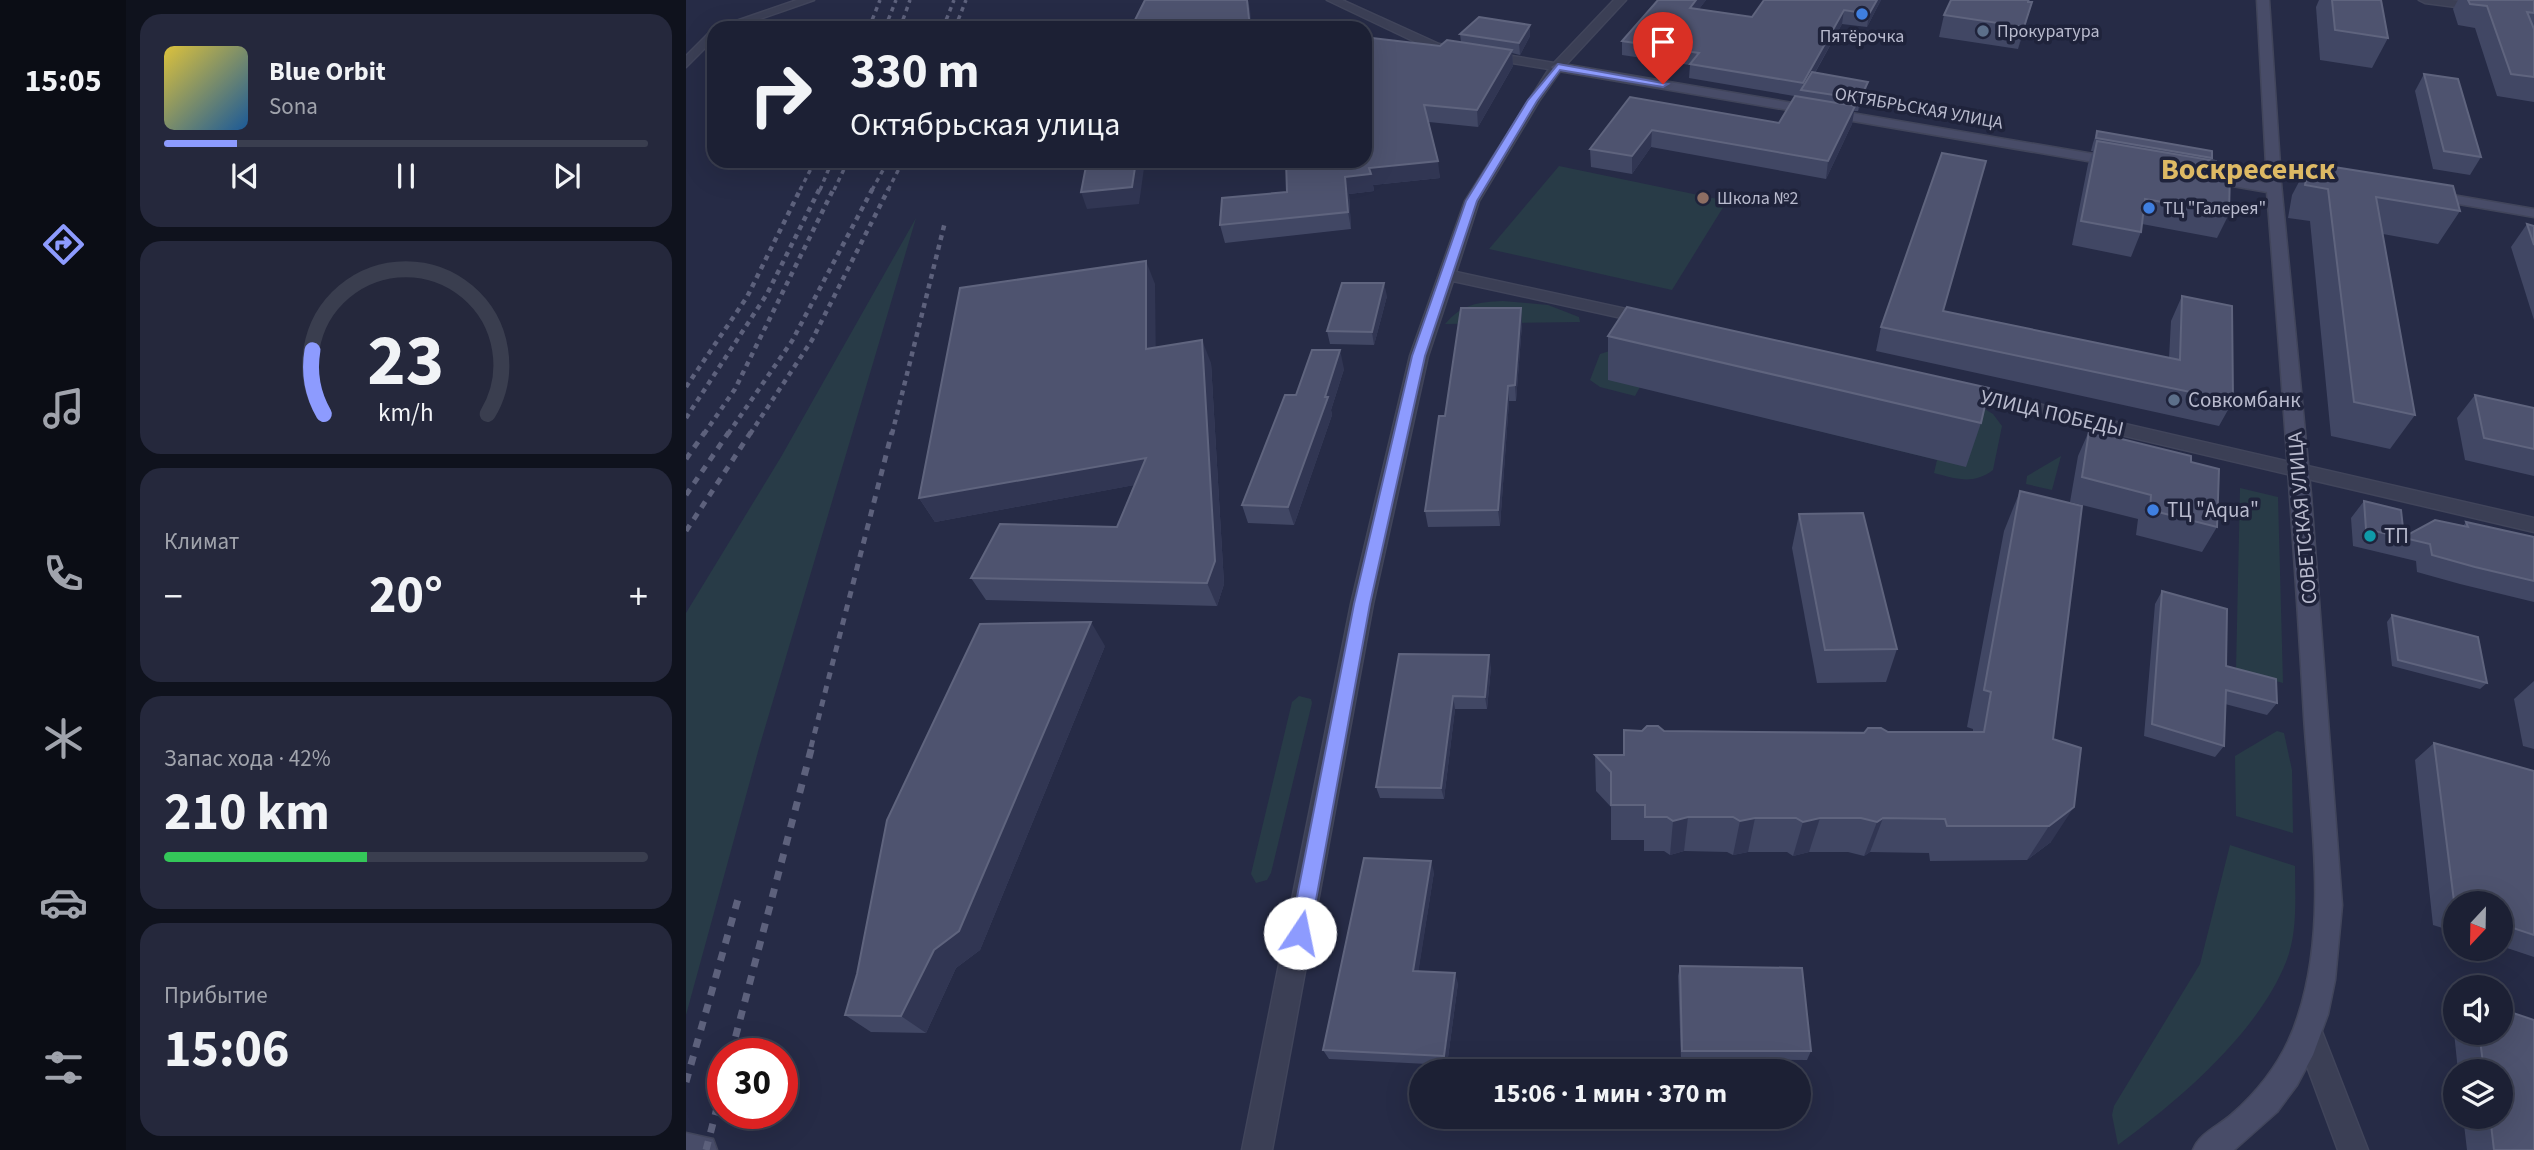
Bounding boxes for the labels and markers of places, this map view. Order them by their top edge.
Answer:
marker: Пятёрочка [1854,6,1870,22]
pin [1633,12.0,1693,84]
place label: Прокуратура [1997,19,2100,44]
marker: Прокуратура [1975,23,1991,39]
place label: Пятёрочка [1820,24,1904,49]
place label: Школа №2 [1717,186,1798,211]
marker: Школа №2 [1695,190,1711,206]
place label: ТЦ "Галерея" [2163,196,2266,221]
marker: ТЦ "Галерея" [2141,200,2157,216]
place label: Совкомбанк [2188,385,2301,415]
marker: Совкомбанк [2166,392,2182,408]
place label: ТЦ "Aqua" [2167,495,2259,525]
marker: ТЦ "Aqua" [2145,502,2161,518]
place label: ТП [2384,521,2409,551]
marker: ТП [2362,528,2378,544]

